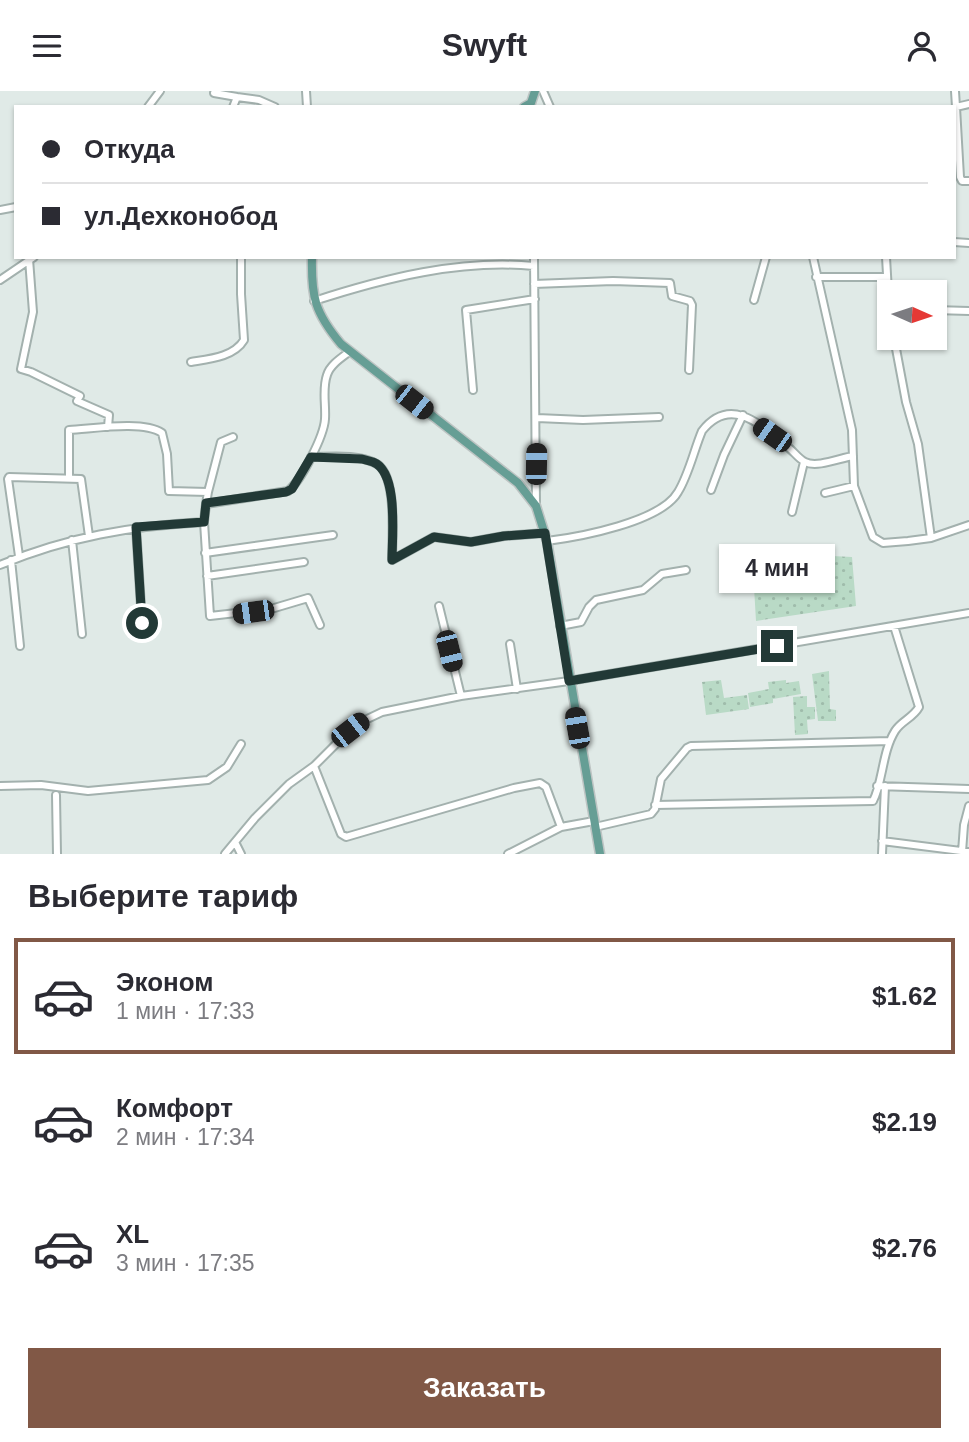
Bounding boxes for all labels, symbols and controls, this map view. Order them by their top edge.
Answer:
icon: menu [28,27,66,65]
text: Swyft [442,27,527,63]
icon: person [903,27,941,65]
text: Откуда [84,134,175,164]
text: ул.Дехконобод [84,201,278,231]
north arrow [877,280,947,350]
map controls [877,280,947,350]
car [391,381,438,423]
car [749,414,796,456]
car [526,443,547,485]
callout: 4 мин [719,545,835,594]
text: 4 мин [745,555,809,581]
car [231,599,276,625]
route start [126,607,158,639]
car [434,628,465,674]
route end [761,630,793,662]
car [564,705,591,751]
car [327,709,374,751]
text: Выберите тариф [28,878,298,914]
icon: car [32,965,95,1028]
text: Эконом [116,967,214,997]
text: $1.62 [872,981,937,1011]
text: 1 мин · 17:33 [116,998,255,1024]
icon: car [32,1091,95,1154]
text: Комфорт [116,1093,233,1123]
text: $2.19 [872,1107,937,1137]
text: 2 мин · 17:34 [116,1124,255,1150]
icon: car [32,1217,95,1280]
text: XL [116,1219,149,1249]
text: $2.76 [872,1233,937,1263]
text: 3 мин · 17:35 [116,1250,255,1276]
button: Заказать [28,1348,941,1428]

